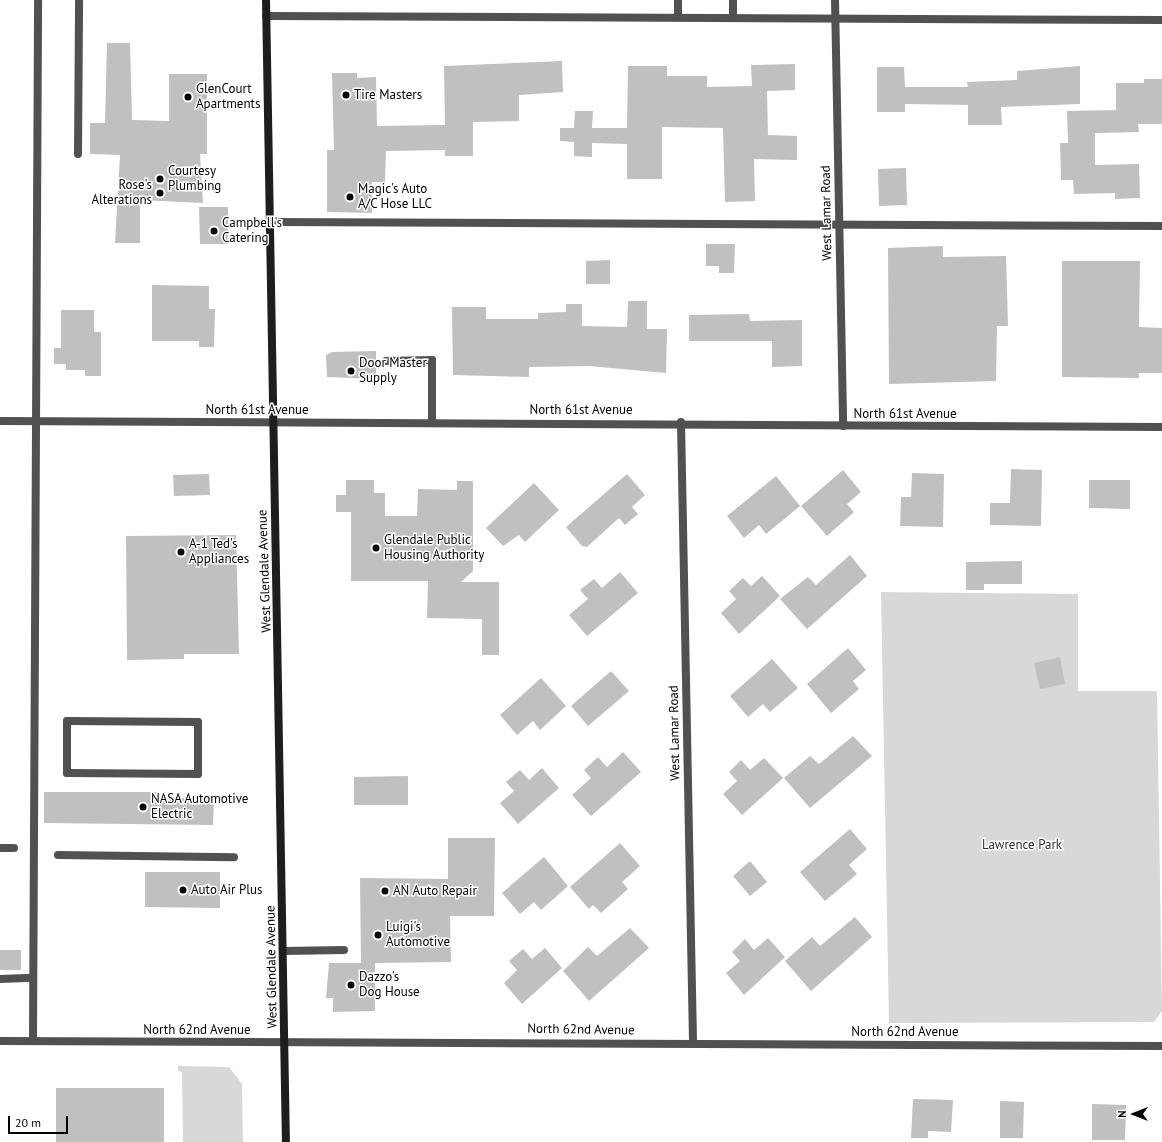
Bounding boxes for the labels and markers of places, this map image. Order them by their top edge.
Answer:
place label: GlenCourt Apartments [196,82,260,113]
place label: Tire Masters [354,87,422,103]
marker: Tire Masters [341,90,351,100]
marker: GlenCourt Apartments [183,92,193,102]
place label: Courtesy Plumbing [168,164,221,195]
marker: Courtesy Plumbing [155,174,165,184]
place label: Rose's Alterations [91,178,152,209]
place label: Magic's Auto A/C Hose LLC [358,182,432,213]
marker: Rose's Alterations [155,188,165,198]
marker: Magic's Auto A/C Hose LLC [345,192,355,202]
place label: Campbell's Catering [222,216,282,247]
marker: Campbell's Catering [209,226,219,236]
place label: Door Master Supply [359,356,427,387]
marker: Door Master Supply [346,366,356,376]
place label: Glendale Public Housing Authority [384,533,485,564]
place label: A-1 Ted's Appliances [189,537,249,568]
marker: Glendale Public Housing Authority [371,543,381,553]
marker: A-1 Ted's Appliances [176,547,186,557]
place label: NASA Automotive Electric [151,792,249,823]
marker: NASA Automotive Electric [138,802,148,812]
place label: Auto Air Plus [191,882,263,898]
place label: AN Auto Repair [393,883,477,899]
marker: Auto Air Plus [178,885,188,895]
marker: AN Auto Repair [380,886,390,896]
place label: Luigi's Automotive [386,920,450,951]
marker: Luigi's Automotive [373,930,383,940]
place label: Dazzo's Dog House [359,970,420,1001]
marker: Dazzo's Dog House [346,980,356,990]

